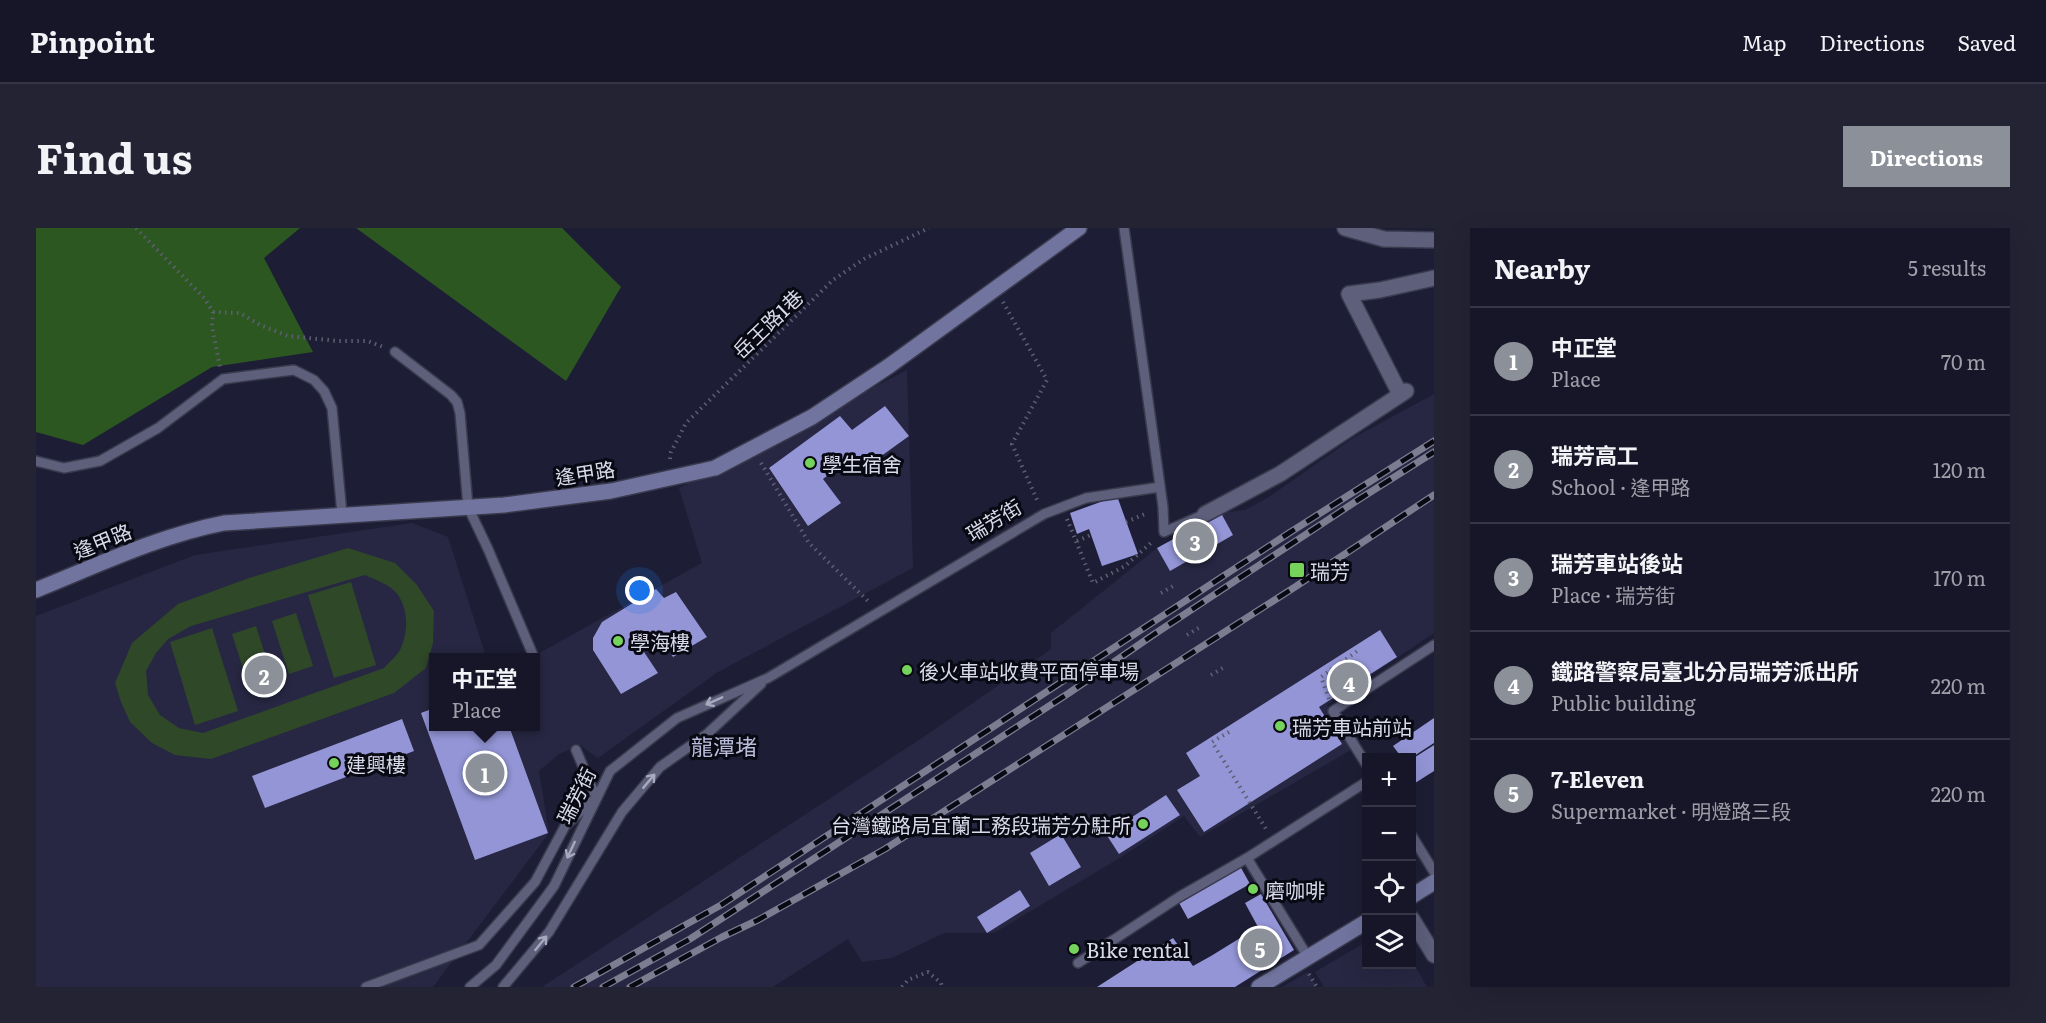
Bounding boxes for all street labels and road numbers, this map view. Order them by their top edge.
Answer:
street label: 岳王路1巷 [725,282,809,364]
street label: 逢甲路 [553,452,617,492]
street label: 瑞芳街 [960,491,1026,547]
street label: 逢甲路 [69,515,135,565]
street label: 瑞芳街 [548,761,602,829]

